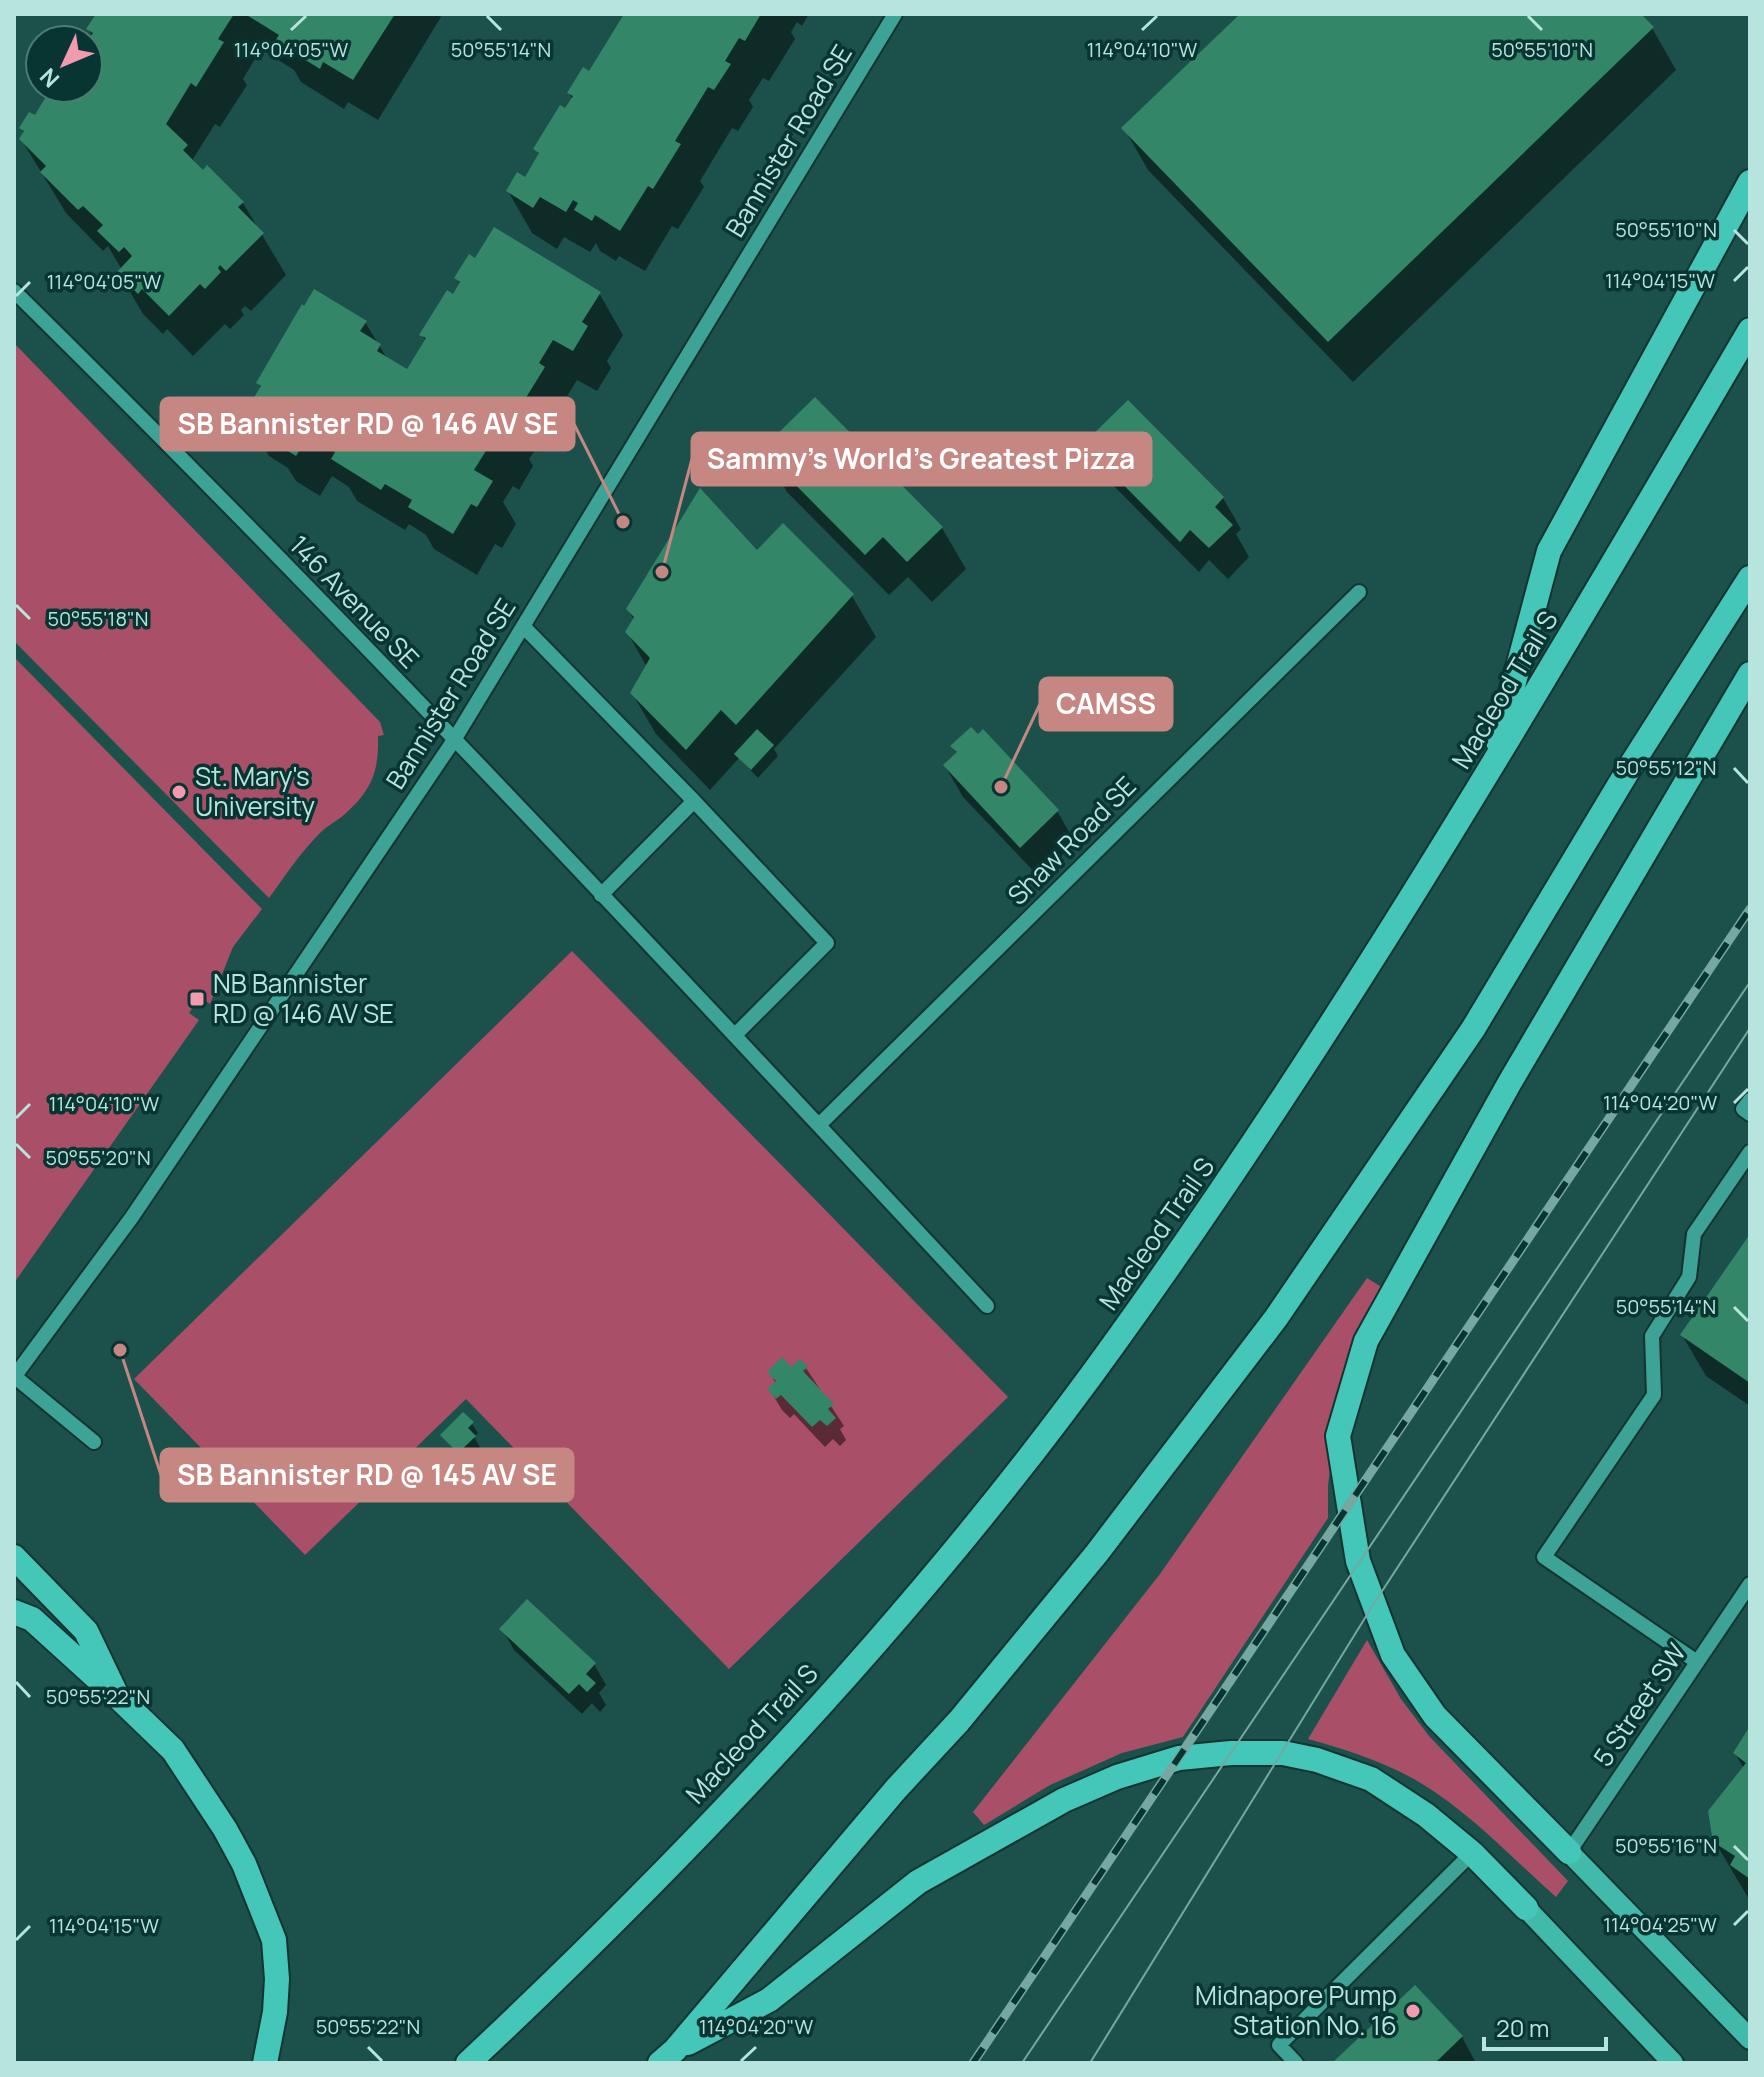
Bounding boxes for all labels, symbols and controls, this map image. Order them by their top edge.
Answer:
north arrow [24,24,104,104]
text: 114°04'05"W [234,36,348,63]
text: 50°55'14"N [451,36,551,63]
text: 114°04'10"W [1087,36,1198,63]
text: 50°55'10"N [1491,36,1593,63]
street label: Bannister Road SE [716,38,860,243]
text: N [33,62,66,94]
text: 50°55'10"N [1615,216,1717,243]
text: 114°04'15"W [1605,267,1715,294]
text: 114°04'05"W [47,268,161,295]
callout: SB Bannister RD @ 146 AV SE [161,398,574,450]
text: SB Bannister RD @ 146 AV SE [178,404,558,442]
callout: Sammy's World's Greatest Pizza [692,433,1151,485]
text: Sammy's World's Greatest Pizza [707,439,1135,477]
street label: 146 Avenue SE [282,527,427,676]
street label: Bannister Road SE [377,591,523,796]
street label: Macleod Trail S [1443,604,1566,775]
text: 50°55'18"N [47,605,149,632]
callout: CAMSS [1040,678,1172,730]
text: CAMSS [1056,684,1156,722]
text: 50°55'12"N [1616,754,1716,781]
place label: St. Mary's University [195,758,315,824]
street label: Shaw Road SE [999,768,1144,913]
marker: St. Mary's University [170,783,188,801]
place label: NB Bannister RD @ 146 AV SE [213,965,394,1031]
marker: NB Bannister RD @ 146 AV SE [188,990,206,1008]
text: 114°04'20"W [1603,1089,1717,1116]
text: 114°04'10"W [49,1090,160,1117]
text: 50°55'20"N [45,1144,151,1171]
street label: Macleod Trail S [1090,1150,1222,1317]
text: 50°55'14"N [1616,1293,1716,1320]
callout: SB Bannister RD @ 145 AV SE [161,1449,573,1501]
text: SB Bannister RD @ 145 AV SE [177,1455,557,1493]
street label: 5 Street SW [1585,1636,1694,1773]
street label: Macleod Trail S [677,1656,825,1811]
text: 50°55'22"N [46,1683,150,1710]
text: 50°55'16"N [1615,1832,1717,1859]
text: 114°04'25"W [1603,1911,1717,1938]
text: 114°04'15"W [49,1912,159,1939]
place label: Midnapore Pump Station No. 16 [1195,1977,1397,2043]
scale bar [1484,2001,1606,2051]
marker: Midnapore Pump Station No. 16 [1404,2002,1422,2020]
text: 20 m [1496,2011,1549,2044]
text: 50°55'22"N [316,2013,420,2040]
text: 114°04'20"W [699,2013,813,2040]

